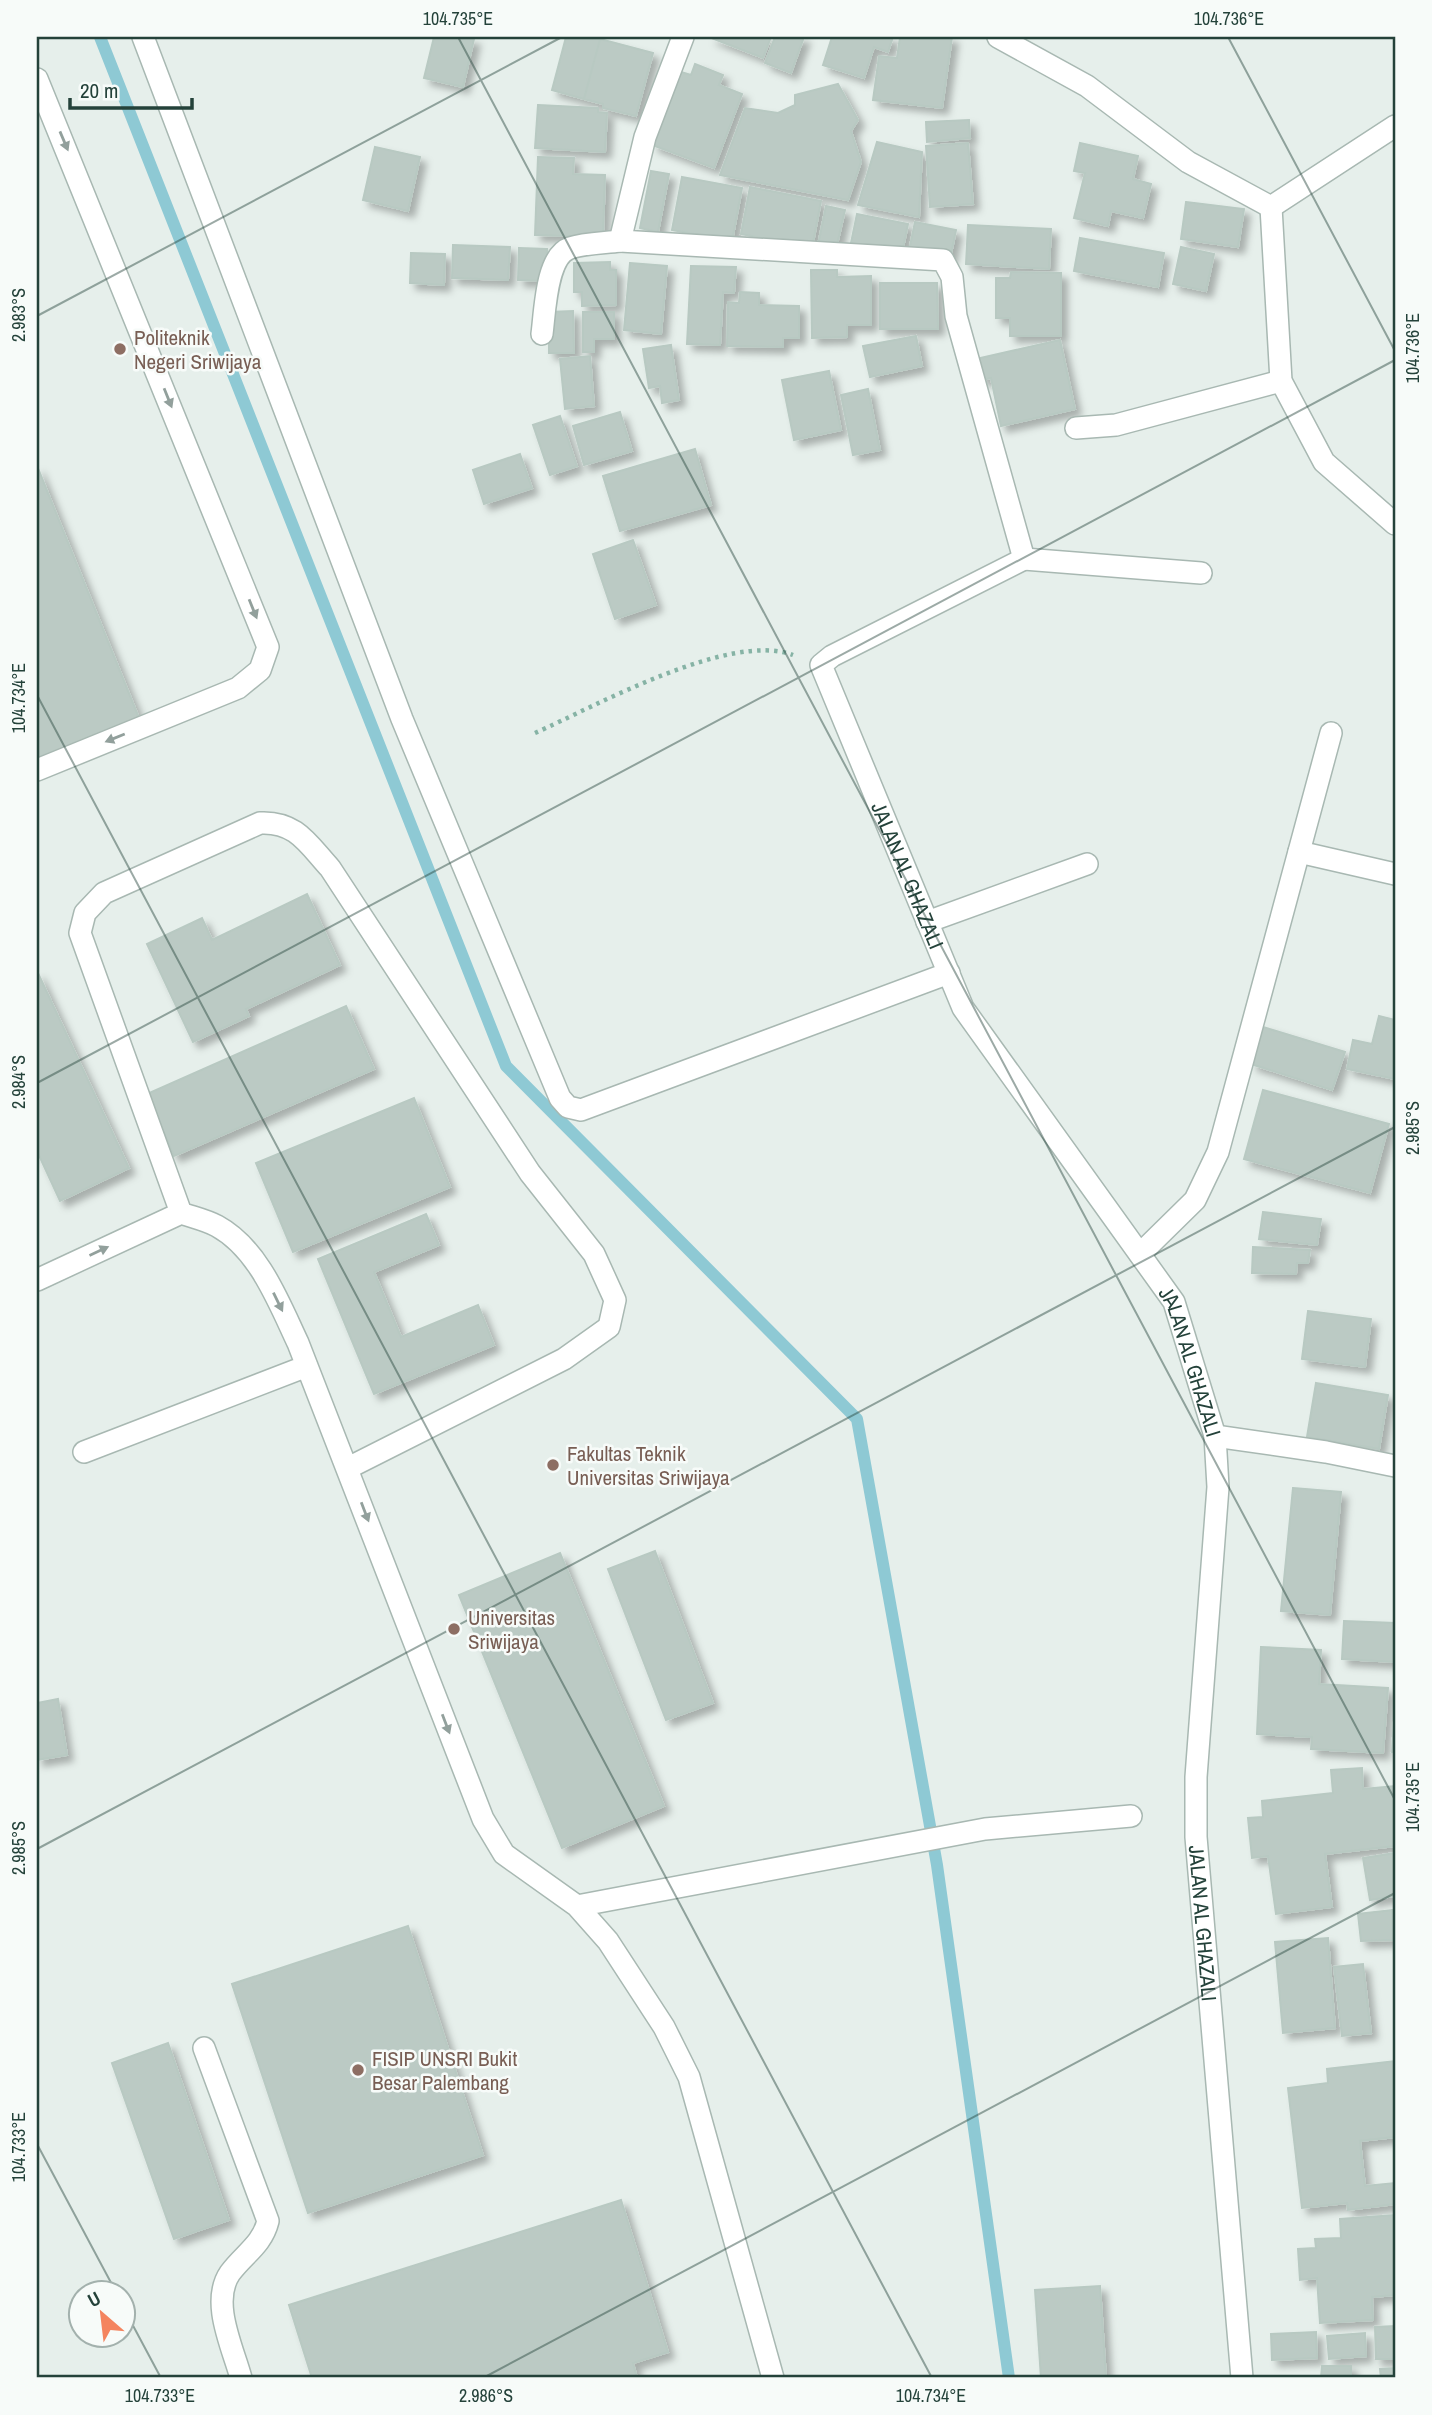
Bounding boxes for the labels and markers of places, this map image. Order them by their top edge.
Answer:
place label: Politeknik Negeri Sriwijaya [134,323,262,376]
marker: Politeknik Negeri Sriwijaya [112,341,128,357]
place label: Fakultas Teknik Universitas Sriwijaya [567,1439,730,1492]
marker: Fakultas Teknik Universitas Sriwijaya [545,1457,561,1473]
place label: Universitas Sriwijaya [468,1603,555,1656]
marker: Universitas Sriwijaya [446,1621,462,1637]
place label: FISIP UNSRI Bukit Besar Palembang [372,2044,517,2097]
marker: FISIP UNSRI Bukit Besar Palembang [350,2062,366,2078]

